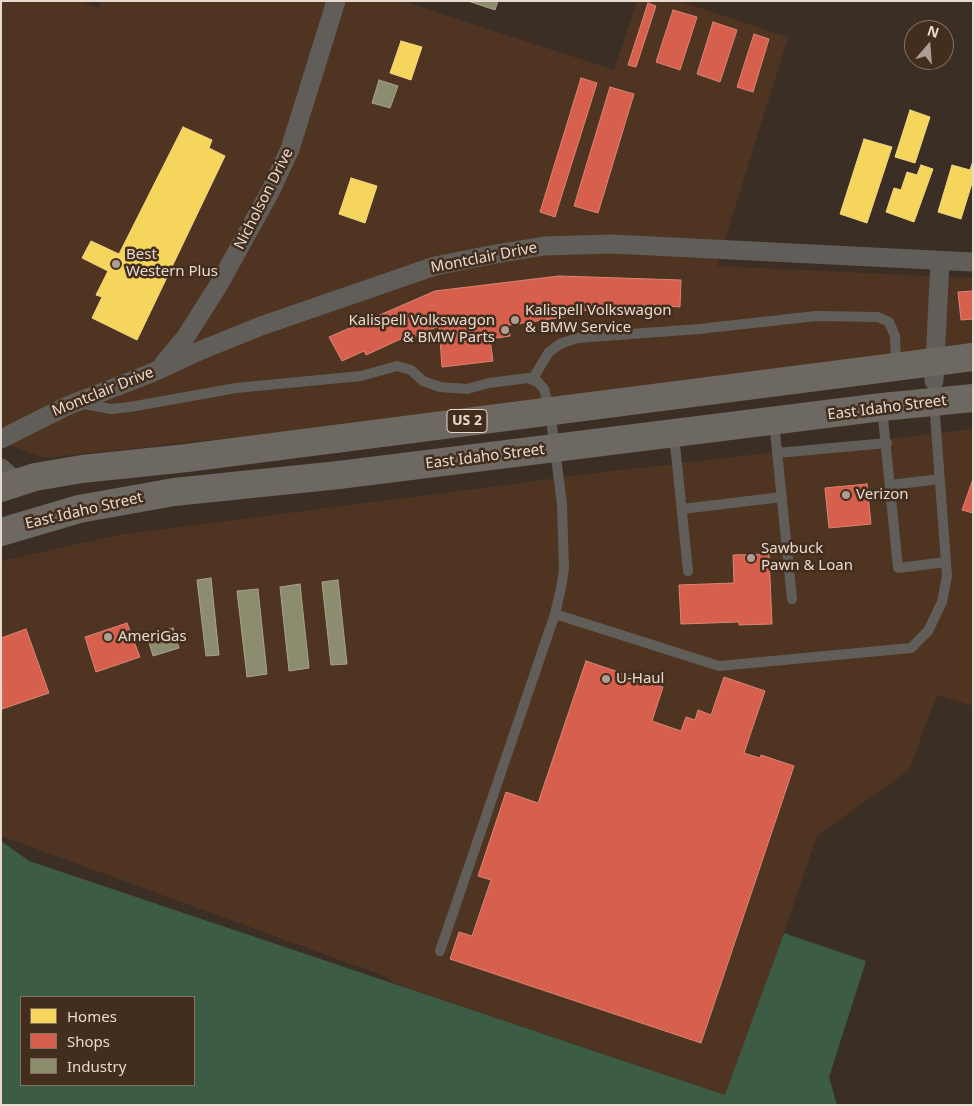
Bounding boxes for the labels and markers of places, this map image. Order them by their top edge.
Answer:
place label: Best Western Plus [126,246,218,281]
marker: Best Western Plus [110,258,122,270]
place label: Kalispell Volkswagon & BMW Service [525,302,672,337]
place label: Kalispell Volkswagon & BMW Parts [348,312,495,347]
marker: Kalispell Volkswagon & BMW Service [509,314,521,326]
marker: Kalispell Volkswagon & BMW Parts [499,324,511,336]
place label: Verizon [856,486,909,504]
marker: Verizon [840,489,852,501]
place label: Sawbuck Pawn & Loan [761,540,853,575]
marker: Sawbuck Pawn & Loan [745,552,757,564]
place label: AmeriGas [118,628,187,646]
marker: AmeriGas [102,631,114,643]
place label: U-Haul [616,670,664,688]
marker: U-Haul [600,673,612,685]

